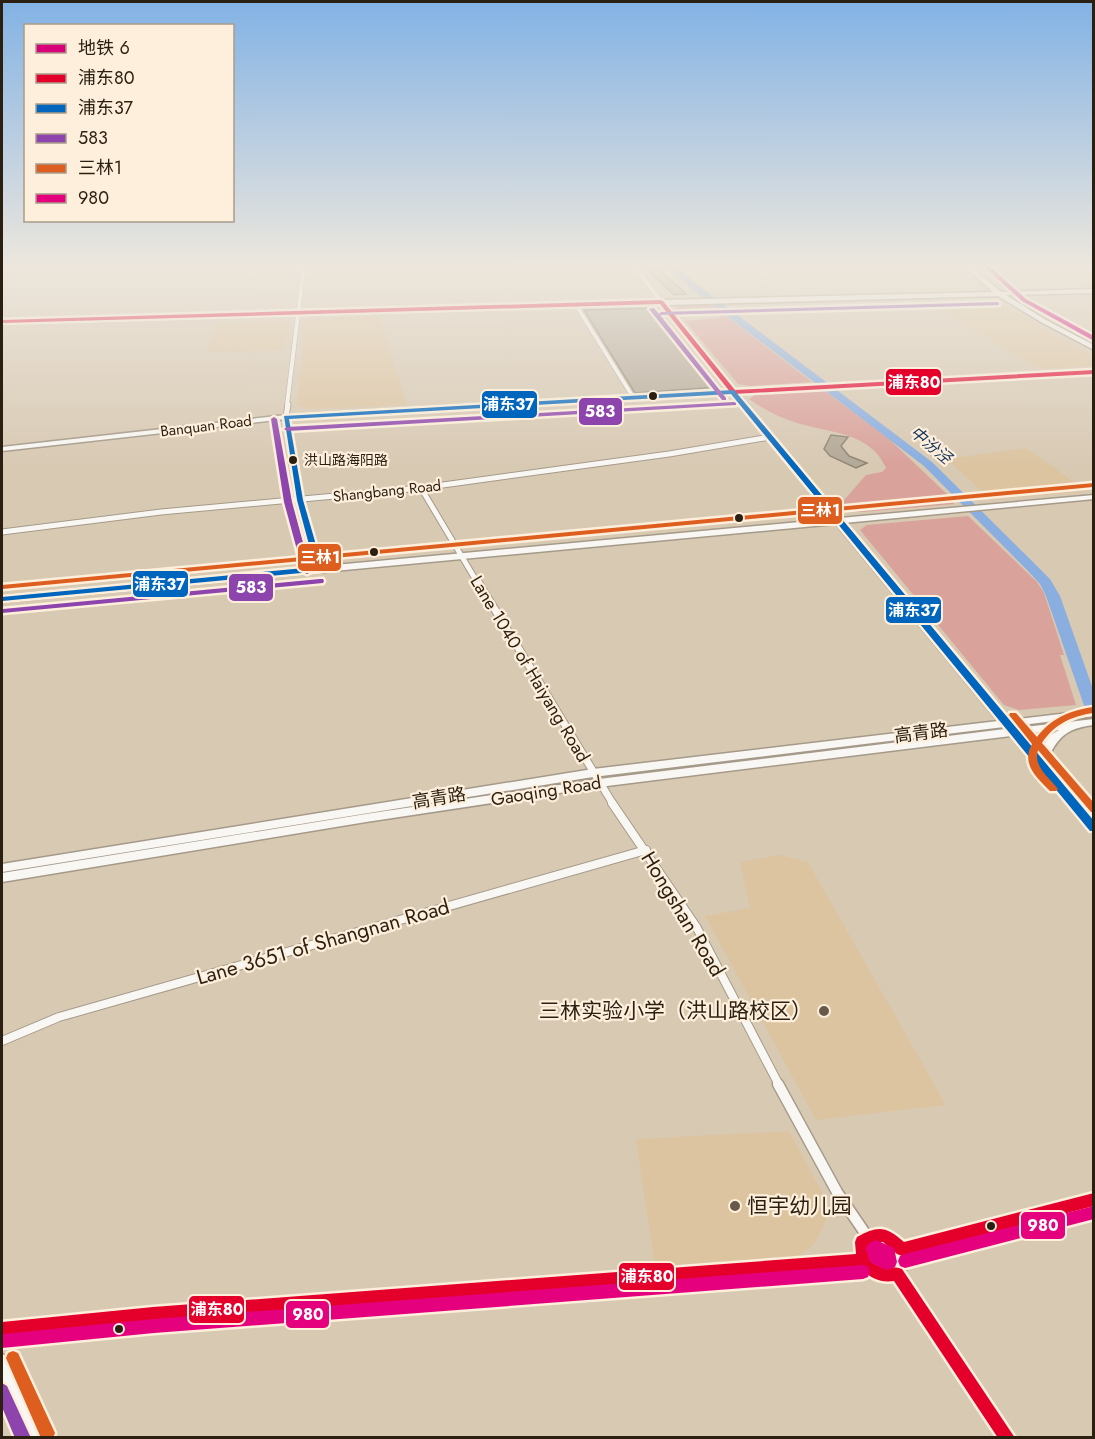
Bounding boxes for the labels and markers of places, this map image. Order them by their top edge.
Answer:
unlabelled marker [647,390,659,402]
place label: 洪山路海阳路 [304,450,388,470]
marker: 洪山路海阳路 [287,454,299,466]
unlabelled marker [733,512,745,524]
unlabelled marker [368,546,380,558]
place label: 三林实验小学（洪山路校区） [539,996,812,1026]
marker: 三林实验小学（洪山路校区） [817,1004,831,1018]
place label: 恒宇幼儿园 [747,1191,852,1221]
marker: 恒宇幼儿园 [728,1199,742,1213]
unlabelled marker [985,1220,997,1232]
unlabelled marker [113,1323,125,1335]

